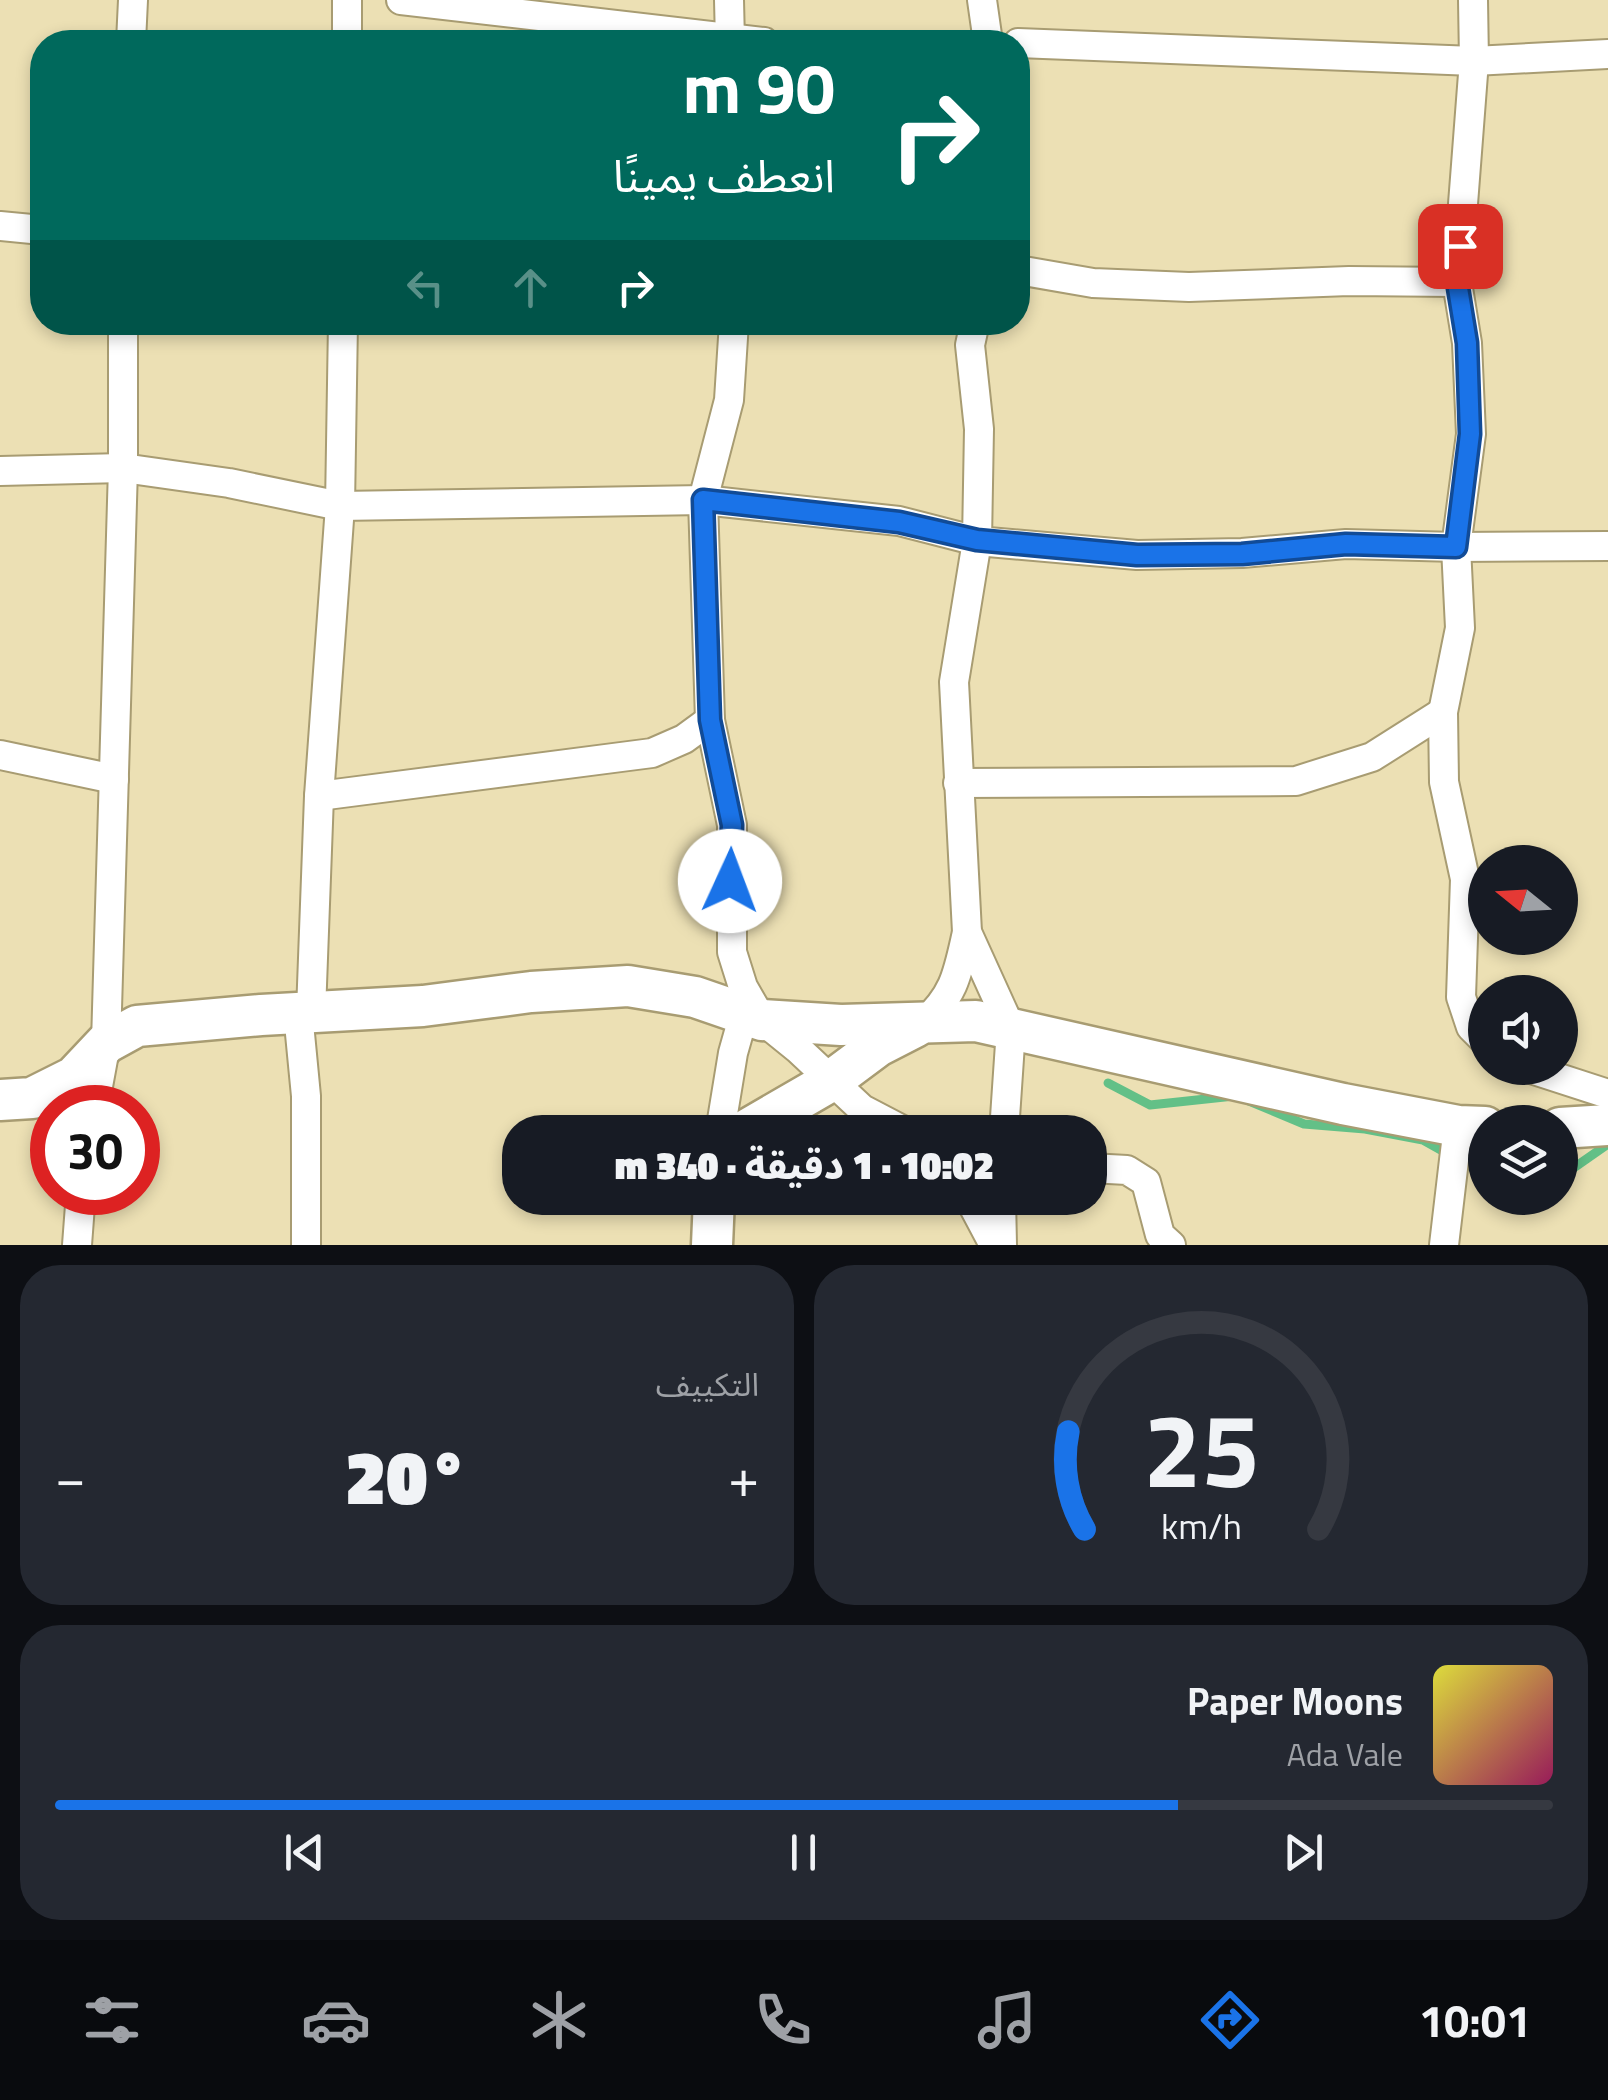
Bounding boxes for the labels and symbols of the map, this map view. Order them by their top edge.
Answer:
pin [1418,204,1503,289]
position arrow [678,829,782,933]
north arrow [1468,845,1578,955]
speed limit sign: 30 [30,1085,160,1215]

